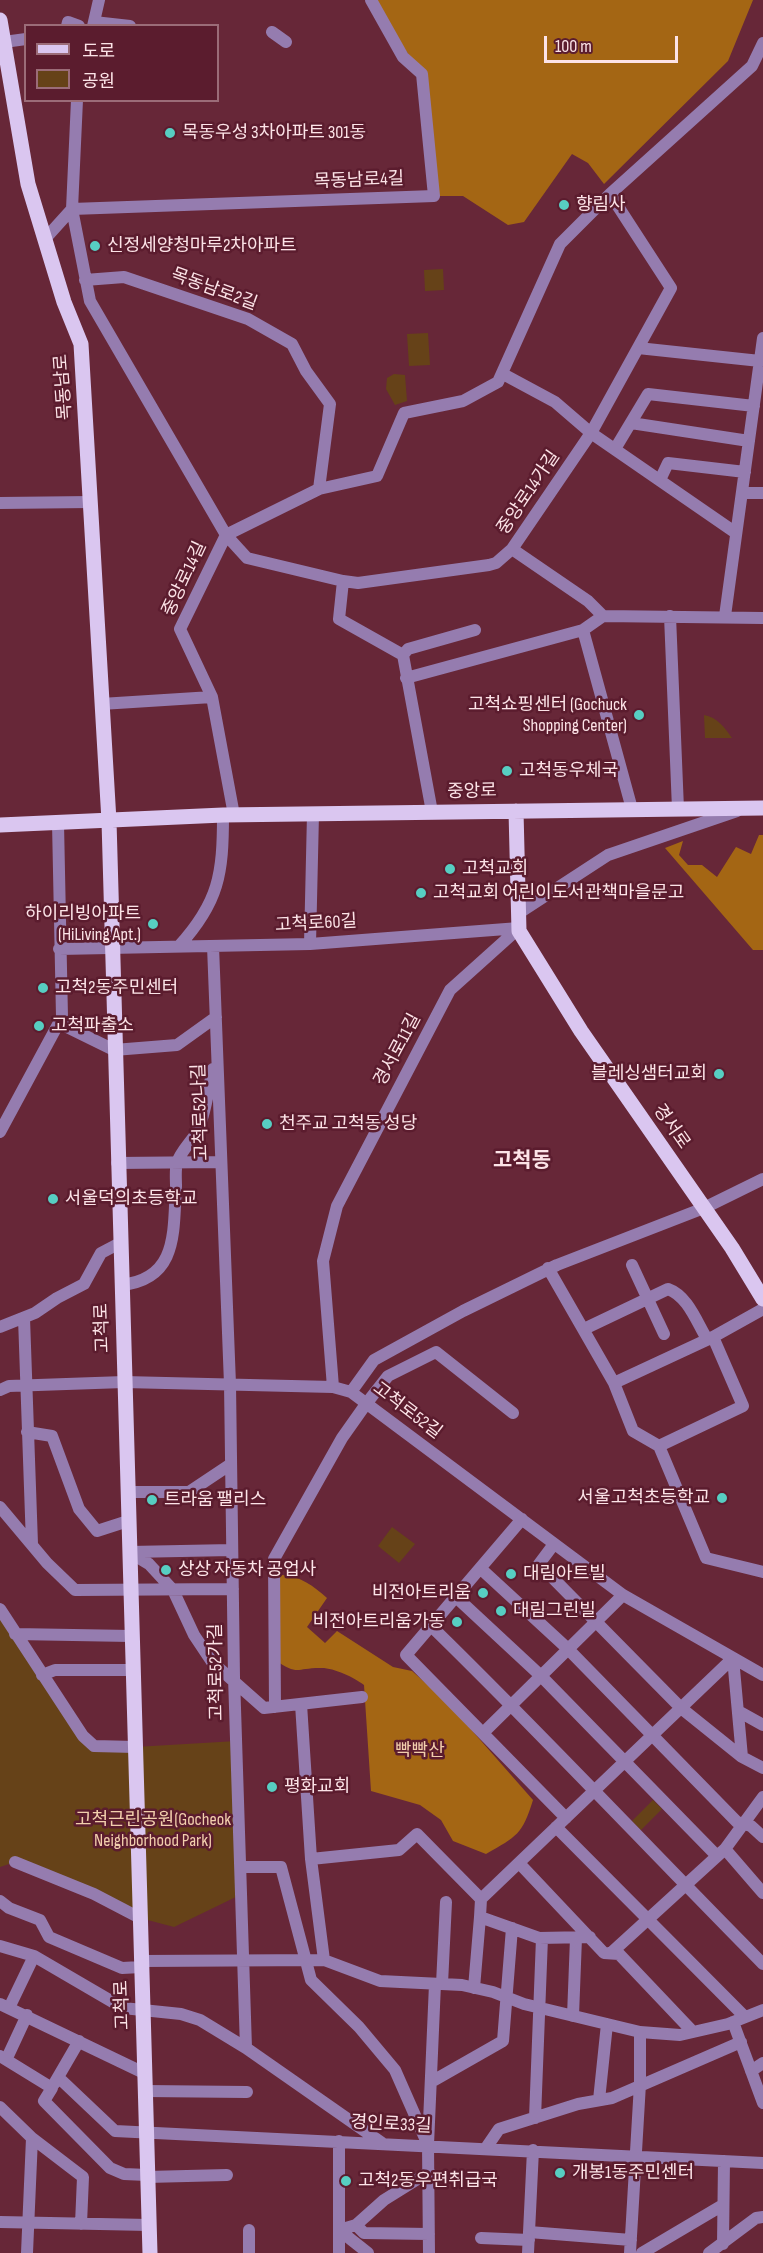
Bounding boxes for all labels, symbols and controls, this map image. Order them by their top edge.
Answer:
legend [24,24,219,102]
scale bar [547,24,680,62]
text: 100 m [555,36,592,57]
text: 도로 [82,41,115,62]
text: 공원 [82,71,115,92]
place label: 목동우성 3차아파트 301동 [182,122,366,144]
marker: 목동우성 3차아파트 301동 [163,126,177,140]
street label: 목동남로4길 [313,169,405,193]
place label: 향림사 [576,194,626,216]
marker: 향림사 [557,198,571,212]
place label: 신정세양청마루2차아파트 [107,235,297,257]
marker: 신정세양청마루2차아파트 [88,239,102,253]
street label: 목동남로2길 [168,264,260,316]
street label: 목동남로 [51,353,77,421]
street label: 중앙로14가길 [493,447,565,539]
street label: 중앙로14길 [158,538,212,620]
place label: 고척쇼핑센터 (Gochuck Shopping Center) [468,694,627,736]
marker: 고척쇼핑센터 (Gochuck Shopping Center) [632,708,646,722]
place label: 고척동우체국 [519,760,618,782]
marker: 고척동우체국 [500,764,514,778]
street label: 중앙로 [447,781,497,803]
place label: 고척교회 [462,858,528,880]
marker: 고척교회 [443,862,457,876]
place label: 고척교회 어린이도서관책마을문고 [433,882,684,904]
marker: 고척교회 어린이도서관책마을문고 [414,886,428,900]
place label: 하이리빙아파트 (HiLiving Apt.) [25,903,141,946]
street label: 고척로60길 [274,911,358,937]
marker: 하이리빙아파트 (HiLiving Apt.) [146,917,160,931]
place label: 고척2동주민센터 [55,977,178,999]
marker: 고척2동주민센터 [36,981,50,995]
street label: 경서로11길 [370,1010,426,1090]
place label: 고척파출소 [51,1015,134,1037]
marker: 고척파출소 [32,1019,46,1033]
street label: 고척로52나길 [189,1063,213,1161]
place label: 블레싱샘터교회 [591,1063,707,1085]
marker: 블레싱샘터교회 [712,1067,726,1081]
street label: 경서로 [648,1100,694,1154]
place label: 천주교 고척동 성당 [279,1113,417,1135]
marker: 천주교 고척동 성당 [260,1117,274,1131]
district label: 고척동 [493,1149,551,1175]
place label: 서울덕의초등학교 [65,1188,197,1210]
marker: 서울덕의초등학교 [46,1192,60,1206]
street label: 고척로 [91,1303,115,1353]
street label: 고척로52길 [368,1378,446,1444]
place label: 서울고척초등학교 [578,1487,710,1509]
place label: 트라움 팰리스 [164,1489,266,1511]
marker: 서울고척초등학교 [715,1491,729,1505]
marker: 트라움 팰리스 [145,1493,159,1507]
place label: 상상 자동차 공업사 [178,1559,316,1581]
marker: 상상 자동차 공업사 [159,1563,173,1577]
place label: 대림아트빌 [523,1563,606,1585]
marker: 대림아트빌 [504,1567,518,1581]
place label: 비전아트리움 [372,1582,471,1604]
marker: 비전아트리움 [476,1586,490,1600]
place label: 대림그린빌 [513,1600,596,1622]
marker: 대림그린빌 [494,1604,508,1618]
place label: 비전아트리움가동 [313,1611,445,1633]
marker: 비전아트리움가동 [450,1615,464,1629]
street label: 고척로52가길 [205,1623,229,1721]
park label: 빡빡산 [395,1740,445,1762]
place label: 평화교회 [284,1776,350,1798]
marker: 평화교회 [265,1780,279,1794]
park label: 고척근린공원(Gocheok Neighborhood Park) [75,1809,231,1852]
street label: 고척로 [111,1980,135,2030]
street label: 경인로33길 [350,2112,432,2138]
place label: 개봉1동주민센터 [572,2162,694,2184]
marker: 개봉1동주민센터 [553,2166,567,2180]
place label: 고척2동우편취급국 [358,2170,498,2192]
marker: 고척2동우편취급국 [339,2174,353,2188]

